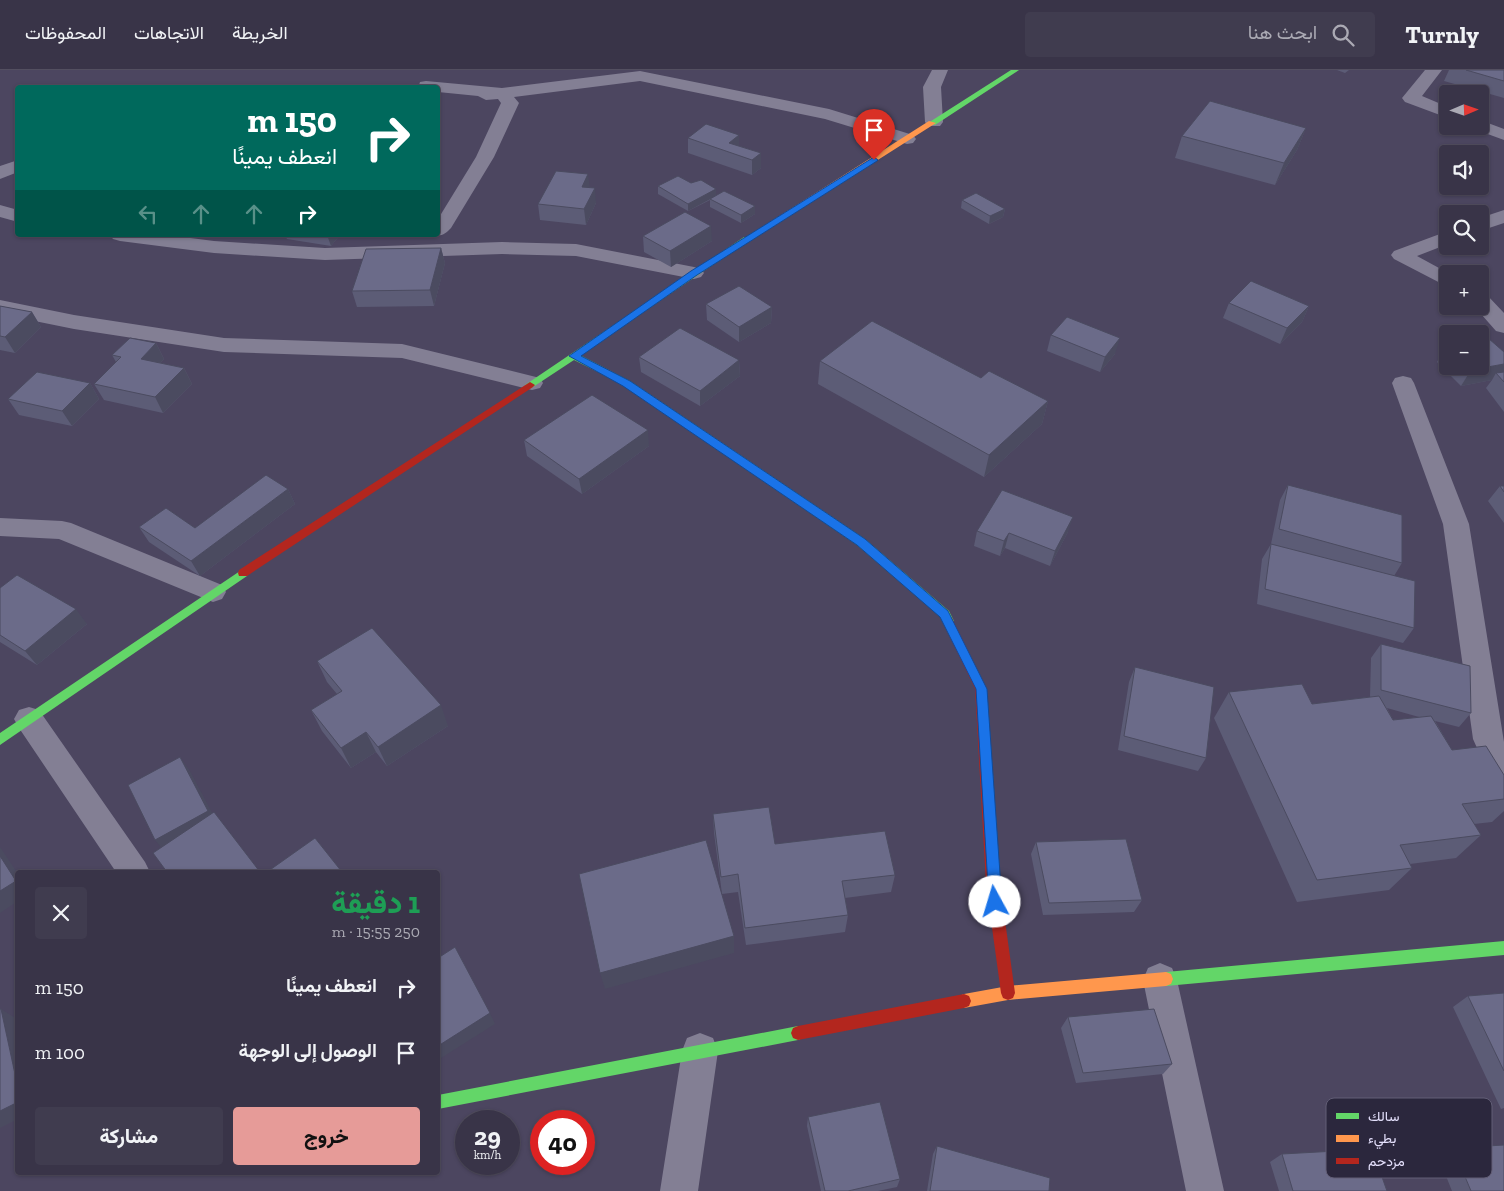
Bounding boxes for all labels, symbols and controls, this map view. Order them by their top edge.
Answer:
search box [1025,12,1375,57]
text: Turnly [1405,20,1479,49]
text: ابحث هنا [1248,21,1317,44]
icon: search [1329,21,1357,49]
text: المحفوظات [25,22,106,44]
text: الاتجاهات [134,22,204,44]
text: الخريطة [232,22,288,44]
north arrow [1439,85,1489,135]
map controls [1439,85,1489,375]
text: 150 m [247,99,337,141]
icon: right [355,105,420,170]
pin [853,109,895,160]
icon: arrive [860,116,888,144]
text: انعطف يمينًا [232,143,337,170]
button: sound [1439,145,1489,195]
icon: left [134,200,162,228]
icon: ahead [187,200,215,228]
icon: ahead [240,200,268,228]
icon: right [293,200,321,228]
button: search [1439,205,1489,255]
button: + [1439,265,1489,315]
button: − [1439,325,1489,375]
position arrow [968,875,1020,927]
text: 1 دقيقة [331,885,420,921]
button: close [35,887,87,939]
text: 250 m · 15:55 [332,922,420,941]
text: انعطف يمينًا [286,974,377,997]
icon: right [392,974,420,1002]
text: 150 m [35,976,84,999]
text: الوصول إلى الوجهة [239,1039,377,1062]
icon: arrive [392,1039,420,1067]
text: 100 m [35,1041,85,1064]
legend [1326,1098,1492,1178]
button: مشاركة [35,1107,223,1165]
button: خروج [233,1107,420,1165]
text: سالك [1368,1108,1399,1125]
speed limit sign: 40 [530,1110,595,1175]
text: 29 [474,1121,501,1151]
text: بطيء [1368,1130,1396,1150]
text: km/h [474,1148,501,1162]
text: مزدحم [1368,1153,1405,1170]

